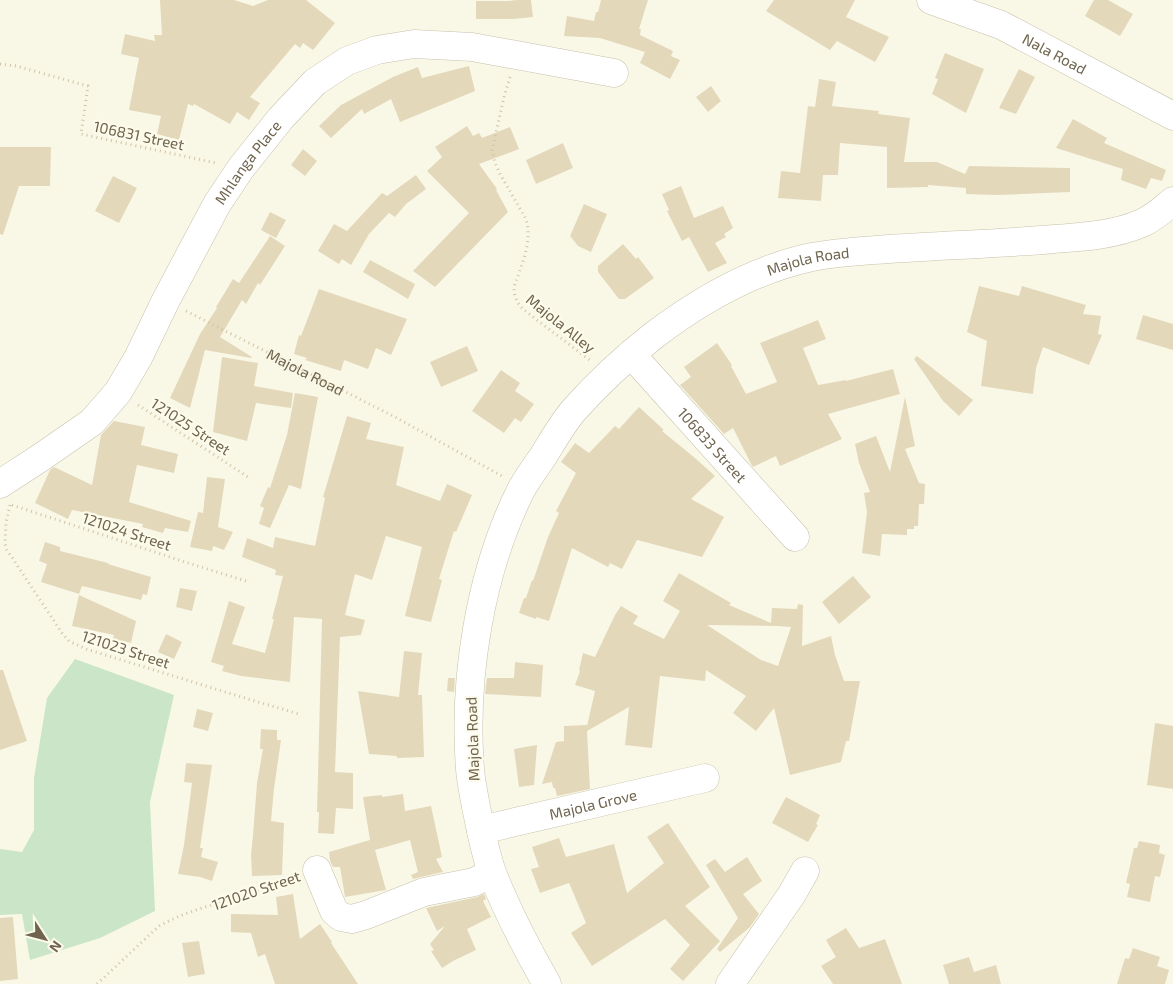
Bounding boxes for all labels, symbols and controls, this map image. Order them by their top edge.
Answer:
street label: Nala Road [1020,29,1090,78]
street label: 106831 Street [92,117,186,153]
street label: Mhlanga Place [210,117,285,208]
street label: Majola Road [764,243,850,279]
street label: Majola Alley [522,290,599,357]
street label: Majola Road [264,345,347,399]
street label: 121025 Street [148,394,234,458]
street label: 106833 Street [674,404,751,486]
street label: 121024 Street [80,508,174,554]
street label: 121023 Street [80,626,172,672]
street label: Majola Road [462,697,483,781]
street label: Majola Grove [547,785,639,823]
street label: 121020 Street [210,866,303,913]
north arrow [20,914,70,964]
text: N [46,938,66,956]

